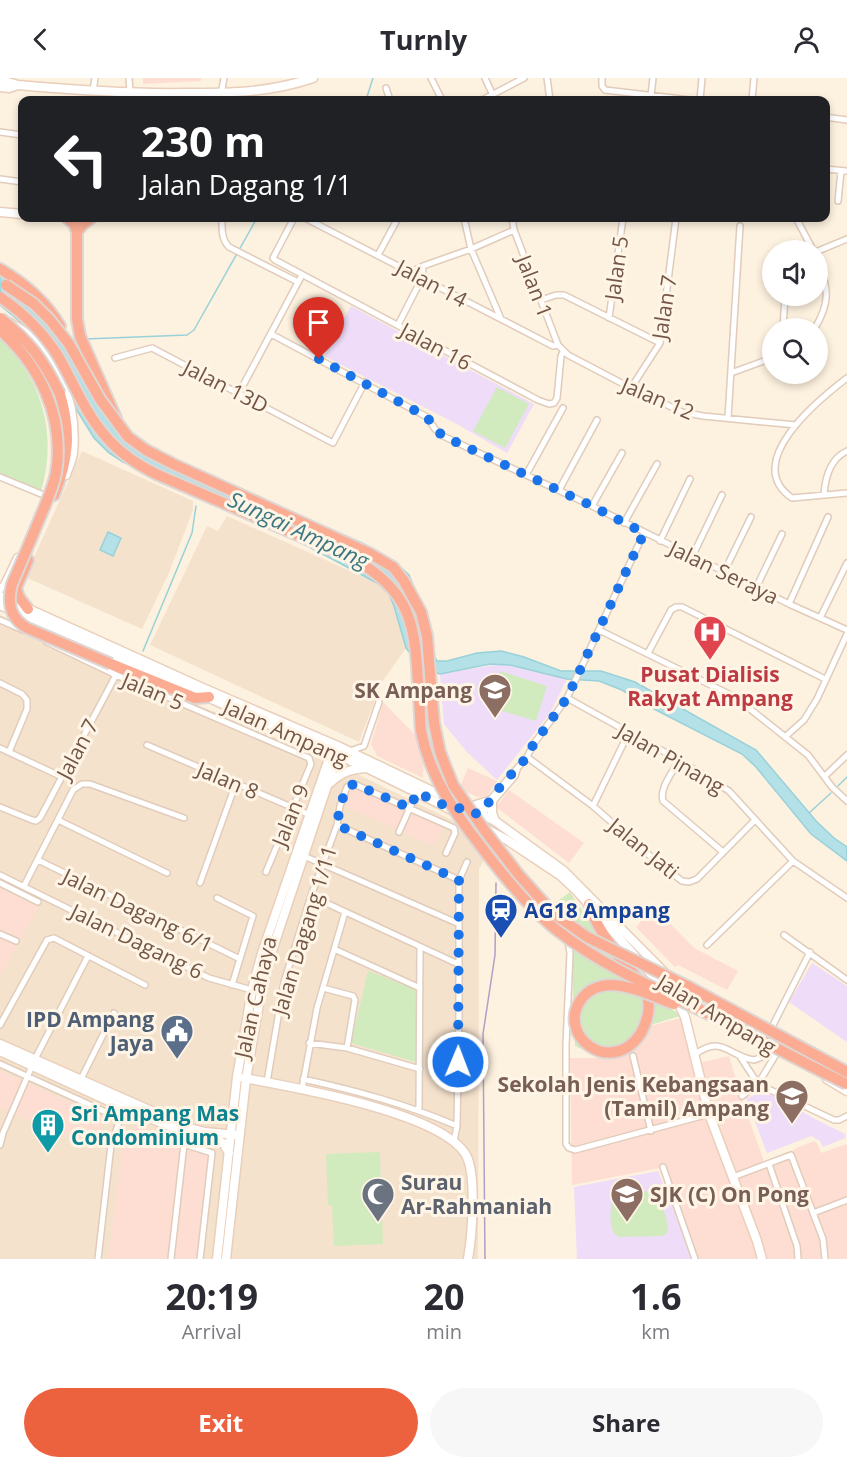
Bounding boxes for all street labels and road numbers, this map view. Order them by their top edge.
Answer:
street label: Jalan 5 [597,234,634,304]
street label: Jalan 1 [510,249,560,321]
street label: Jalan 14 [390,252,472,313]
street label: Jalan 7 [645,273,683,343]
street label: Jalan 16 [394,315,476,376]
street label: Jalan 13D [177,352,273,419]
street label: Jalan 12 [615,369,699,426]
street label: Jalan Seraya [663,533,783,611]
street label: Jalan 5 [116,665,188,717]
street label: Jalan Ampang [217,691,353,772]
street label: Jalan 7 [49,714,105,786]
street label: Jalan Pinang [611,715,730,800]
street label: Jalan 8 [191,754,263,806]
street label: Jalan 9 [264,780,315,852]
street label: Jalan Jati [601,810,685,885]
street label: Jalan Dagang 1/11 [264,842,343,1020]
street label: Jalan Dagang 6/1 [59,863,217,957]
street label: Jalan Dagang 6 [67,898,207,984]
street label: Jalan Cahaya [227,933,283,1063]
street label: Jalan Ampang [651,966,782,1061]

